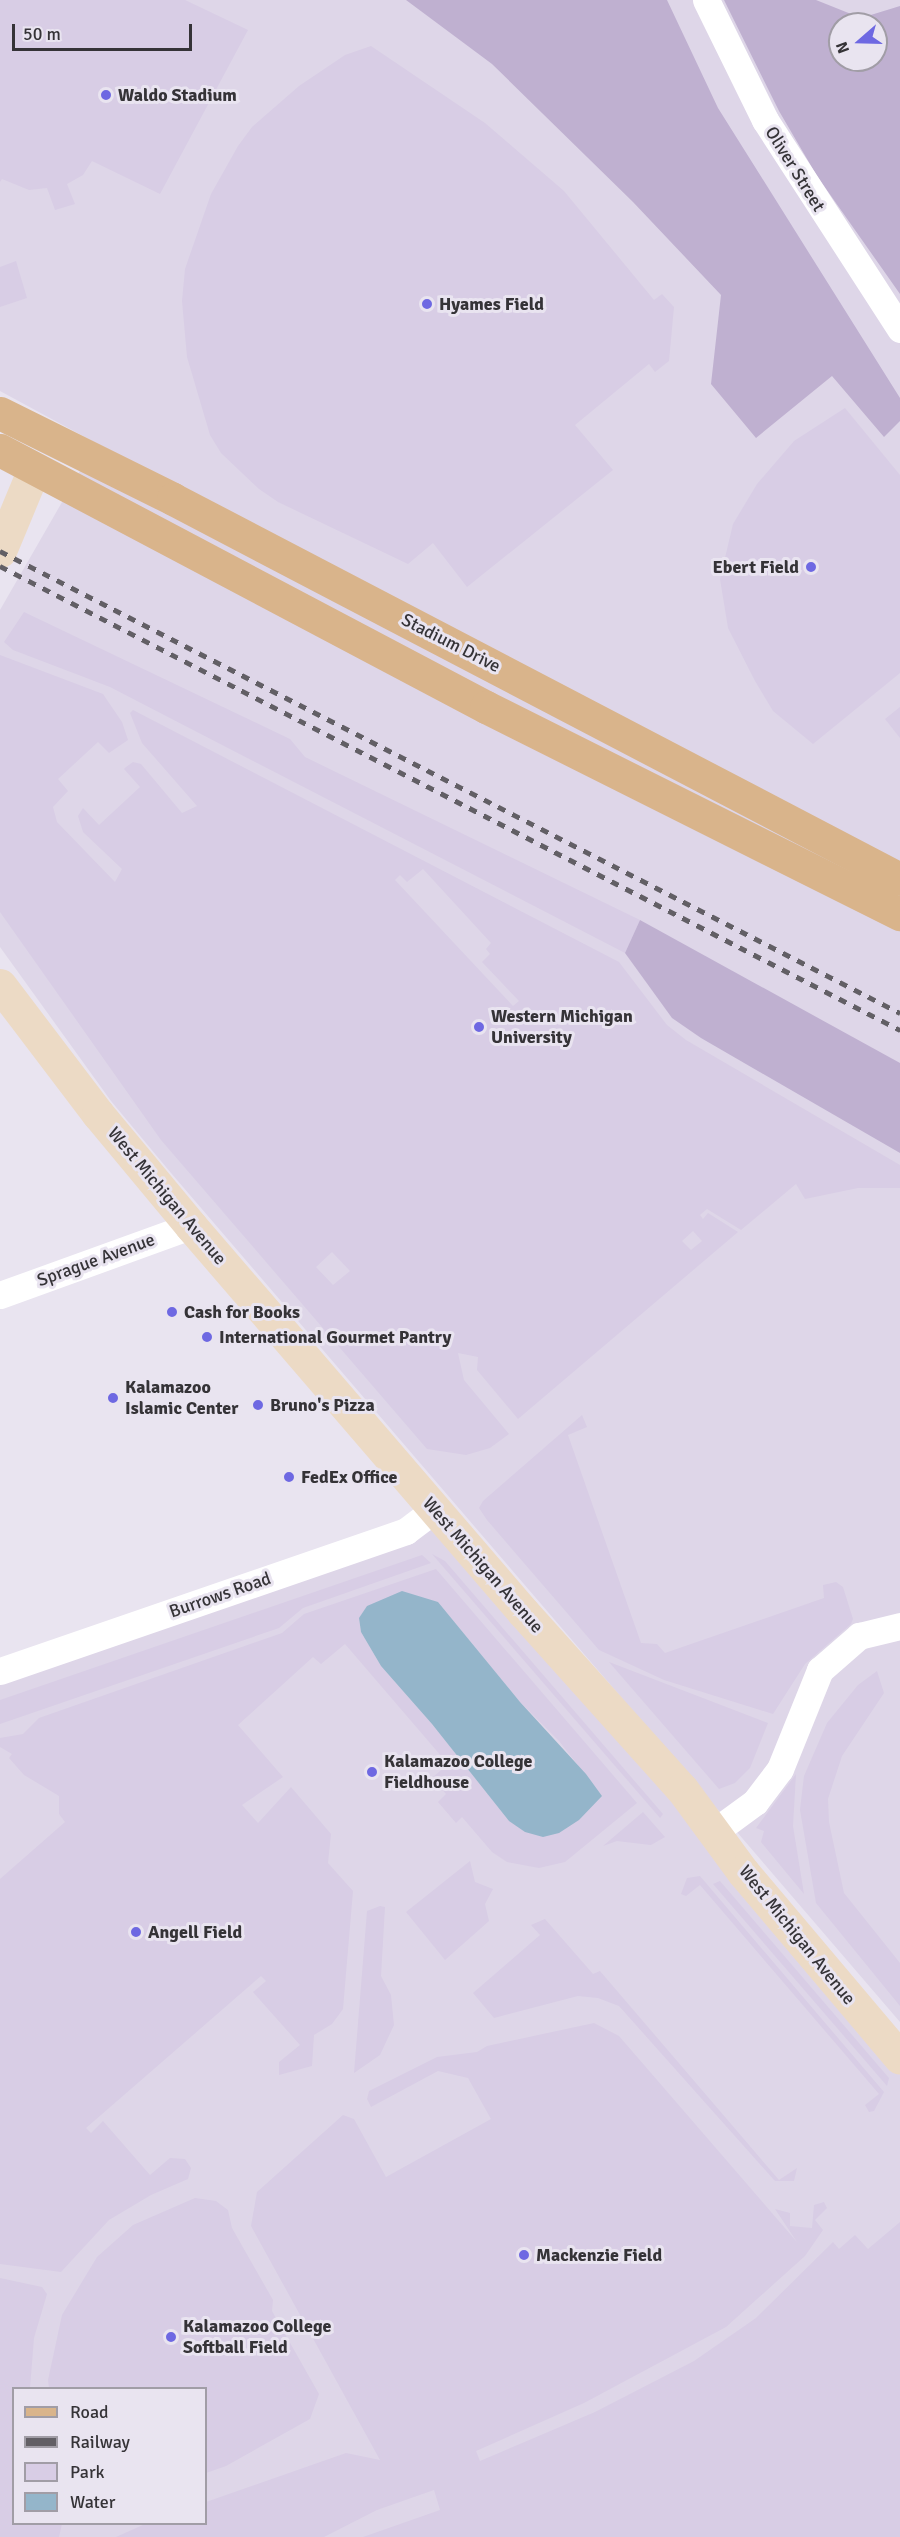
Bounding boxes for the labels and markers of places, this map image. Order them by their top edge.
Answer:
place label: Waldo Stadium [118,84,237,106]
marker: Waldo Stadium [99,88,113,102]
place label: Hyames Field [439,293,544,315]
marker: Hyames Field [420,297,434,311]
place label: Ebert Field [712,556,799,578]
marker: Ebert Field [804,560,818,574]
place label: Western Michigan University [491,1006,633,1048]
marker: Western Michigan University [472,1020,486,1034]
place label: Cash for Books [184,1301,300,1323]
marker: Cash for Books [165,1305,179,1319]
place label: International Gourmet Pantry [219,1326,451,1348]
marker: International Gourmet Pantry [200,1330,214,1344]
place label: Kalamazoo Islamic Center [125,1377,238,1420]
marker: Kalamazoo Islamic Center [106,1391,120,1405]
place label: Bruno's Pizza [270,1394,375,1416]
marker: Bruno's Pizza [251,1398,265,1412]
place label: FedEx Office [301,1466,397,1488]
marker: FedEx Office [282,1470,296,1484]
place label: Kalamazoo College Fieldhouse [384,1751,532,1794]
marker: Kalamazoo College Fieldhouse [365,1765,379,1779]
place label: Angell Field [148,1921,242,1943]
marker: Angell Field [129,1925,143,1939]
place label: Mackenzie Field [536,2244,662,2266]
marker: Mackenzie Field [517,2248,531,2262]
place label: Kalamazoo College Softball Field [183,2316,331,2358]
marker: Kalamazoo College Softball Field [164,2330,178,2344]

